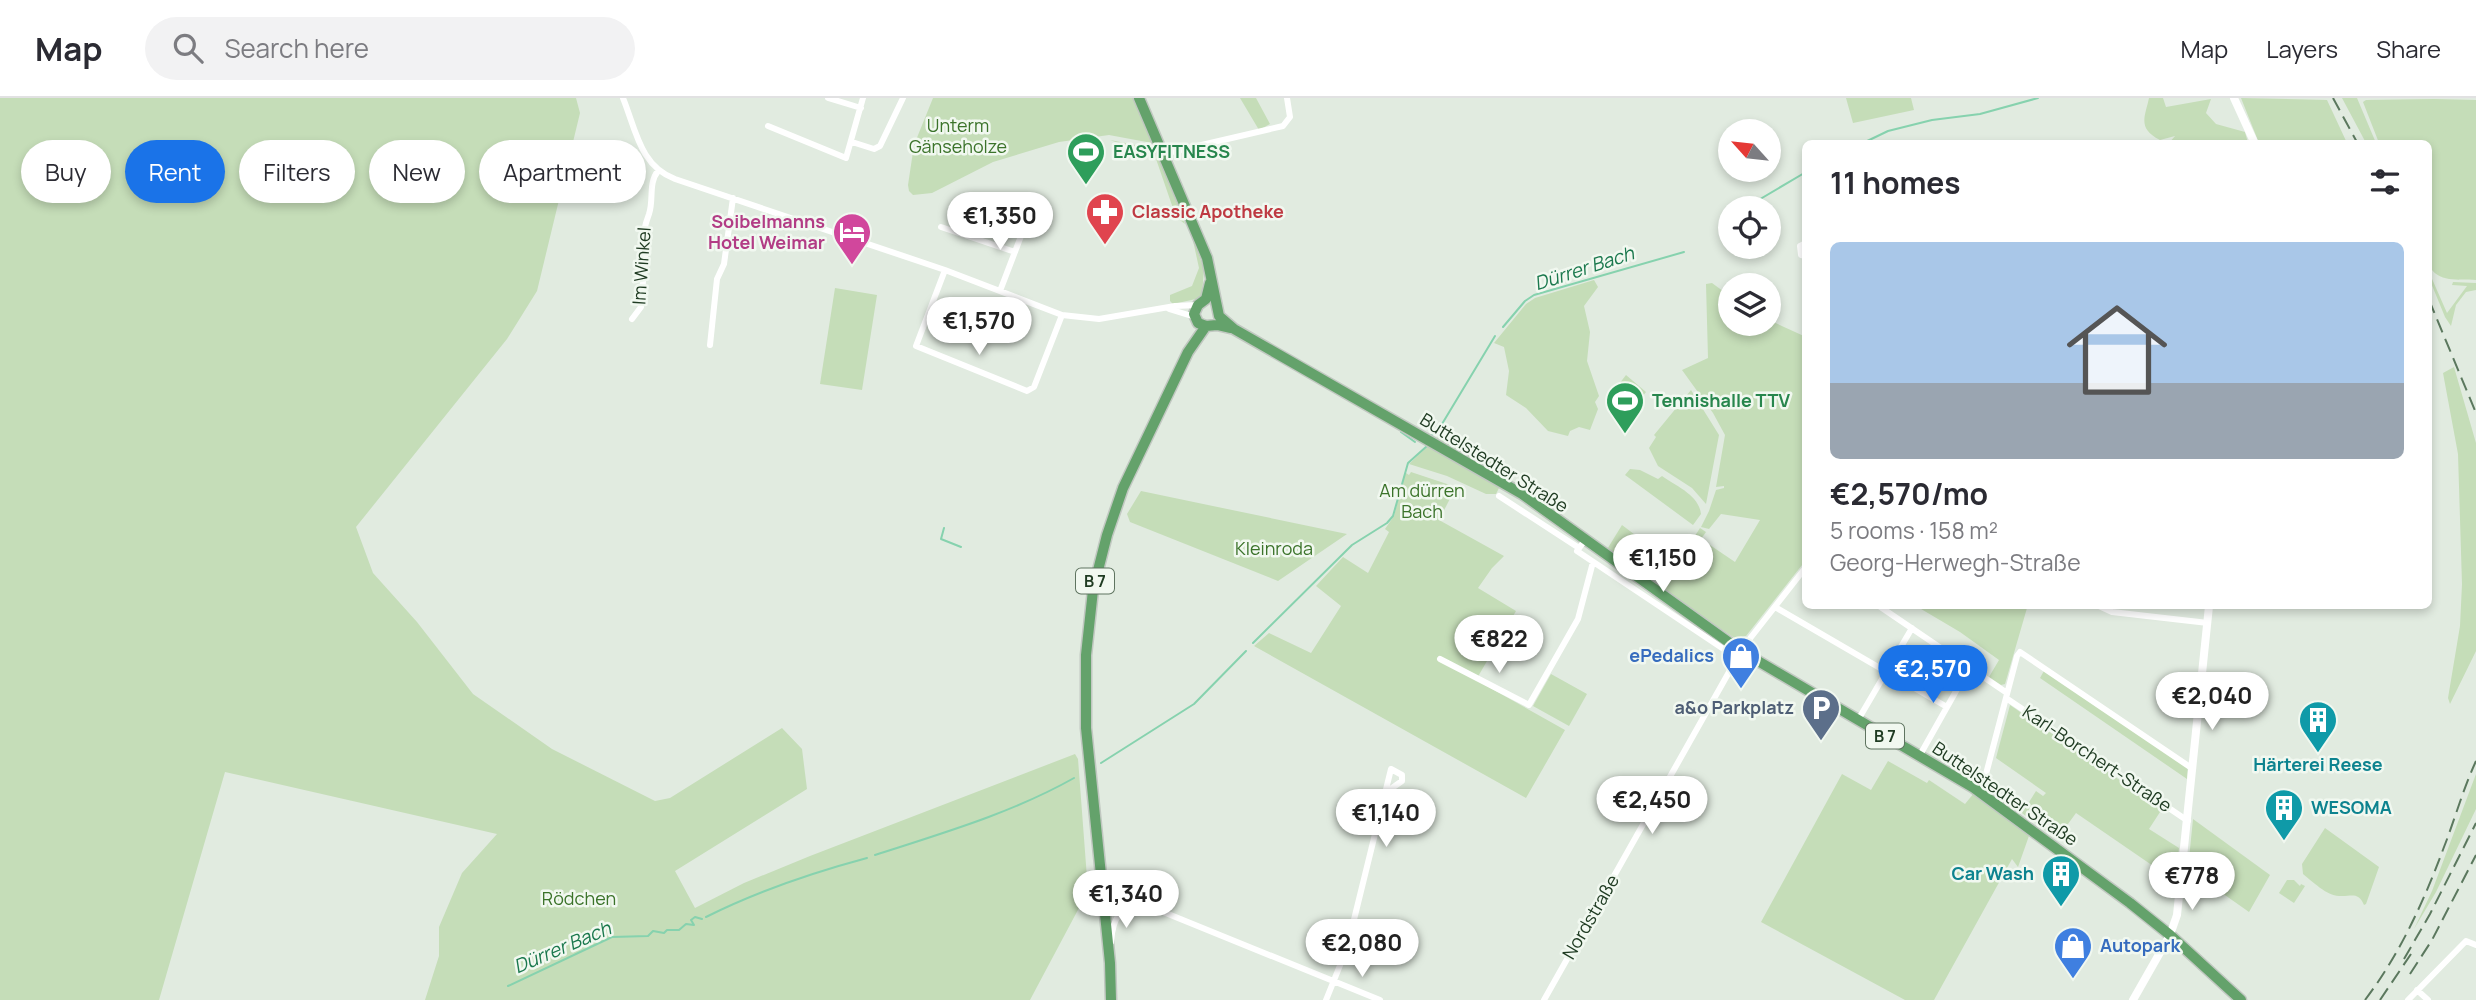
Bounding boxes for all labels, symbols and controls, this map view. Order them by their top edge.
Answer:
search box [145,17,635,80]
text: Map [35,26,103,71]
icon: search [169,29,207,67]
text: Search here [225,30,369,66]
text: Map [2181,32,2228,65]
text: Layers [2266,32,2338,65]
text: Share [2376,32,2441,65]
park label: Unterm Gänseholze [909,113,1007,158]
north arrow [1718,119,1782,182]
map controls [1718,119,1781,336]
sports icon: EASYFITNESS [1065,131,1107,186]
place label: EASYFITNESS [1113,139,1230,163]
chip: Buy [21,140,111,203]
chip: Rent [125,140,225,203]
chip: Filters [239,140,355,203]
chip: New [369,140,465,203]
chip: Apartment [479,140,646,203]
text: 11 homes [1830,162,1961,203]
icon: filters [2366,163,2404,201]
pharmacy icon: Classic Apotheke [1084,191,1126,246]
pin: €1,350 [943,192,1057,252]
button: locate [1718,196,1781,259]
text: €1,350 [963,199,1037,231]
place label: Classic Apotheke [1132,199,1284,223]
place label: Soibelmanns Hotel Weimar [708,209,825,254]
hotel icon: Soibelmanns Hotel Weimar [831,211,873,266]
street label: Im Winkel [626,226,656,306]
water label: Dürrer Bach [1531,239,1638,296]
button: layers [1718,273,1781,336]
icon: home [2054,287,2180,413]
pin: €1,570 [922,298,1036,357]
text: €1,570 [943,304,1015,336]
sports icon: Tennishalle TTV [1604,380,1646,435]
place label: Tennishalle TTV [1652,388,1790,412]
street label: Buttelstedter Straße [1416,407,1573,518]
text: €2,570/mo [1830,473,1988,514]
park label: Am dürren Bach [1379,478,1465,523]
text: 5 rooms · 158 m² [1830,514,1998,546]
pin: €1,150 [1606,534,1720,594]
park label: Kleinroda [1235,536,1313,560]
text: €1,150 [1629,541,1697,573]
text: Georg-Herwegh-Straße [1830,546,2081,578]
road number: B 7 [1076,568,1114,594]
pin: €822 [1458,616,1540,675]
text: €822 [1470,622,1528,654]
shop icon: ePedalics [1720,635,1762,690]
place label: ePedalics [1629,643,1714,667]
pin: €2,570 [1876,646,1990,705]
text: €2,570 [1894,652,1972,684]
pin: €2,040 [2155,672,2269,732]
text: €2,040 [2172,679,2252,711]
parking icon: a&o Parkplatz [1800,687,1842,742]
place label: a&o Parkplatz [1674,695,1794,719]
street label: Karl-Borchert-Straße [2018,699,2177,817]
building icon: Härterei Reese [2297,699,2339,754]
road number: B 7 [1866,723,1904,748]
street label: Buttelstedter Straße [1928,736,2083,851]
place label: Härterei Reese [2253,752,2383,776]
pin: €2,450 [1595,776,1709,836]
text: €2,450 [1613,783,1691,815]
building icon: WESOMA [2263,787,2305,842]
pin: €1,140 [1329,790,1443,849]
place label: WESOMA [2311,795,2392,819]
text: €1,140 [1352,796,1420,828]
pin: €778 [2151,852,2233,912]
building icon: Car Wash [2040,853,2082,908]
text: €778 [2165,859,2219,891]
place label: Car Wash [1951,861,2034,885]
pin: €1,340 [1069,870,1183,930]
street label: Nordstraße [1556,870,1624,963]
text: €1,340 [1089,877,1163,909]
park label: Rödchen [542,886,616,910]
water label: Dürrer Bach [509,915,615,979]
pin: €2,080 [1305,920,1419,979]
shop icon: Autopark [2052,925,2094,980]
text: €2,080 [1322,926,1402,958]
place label: Autopark [2100,933,2181,957]

